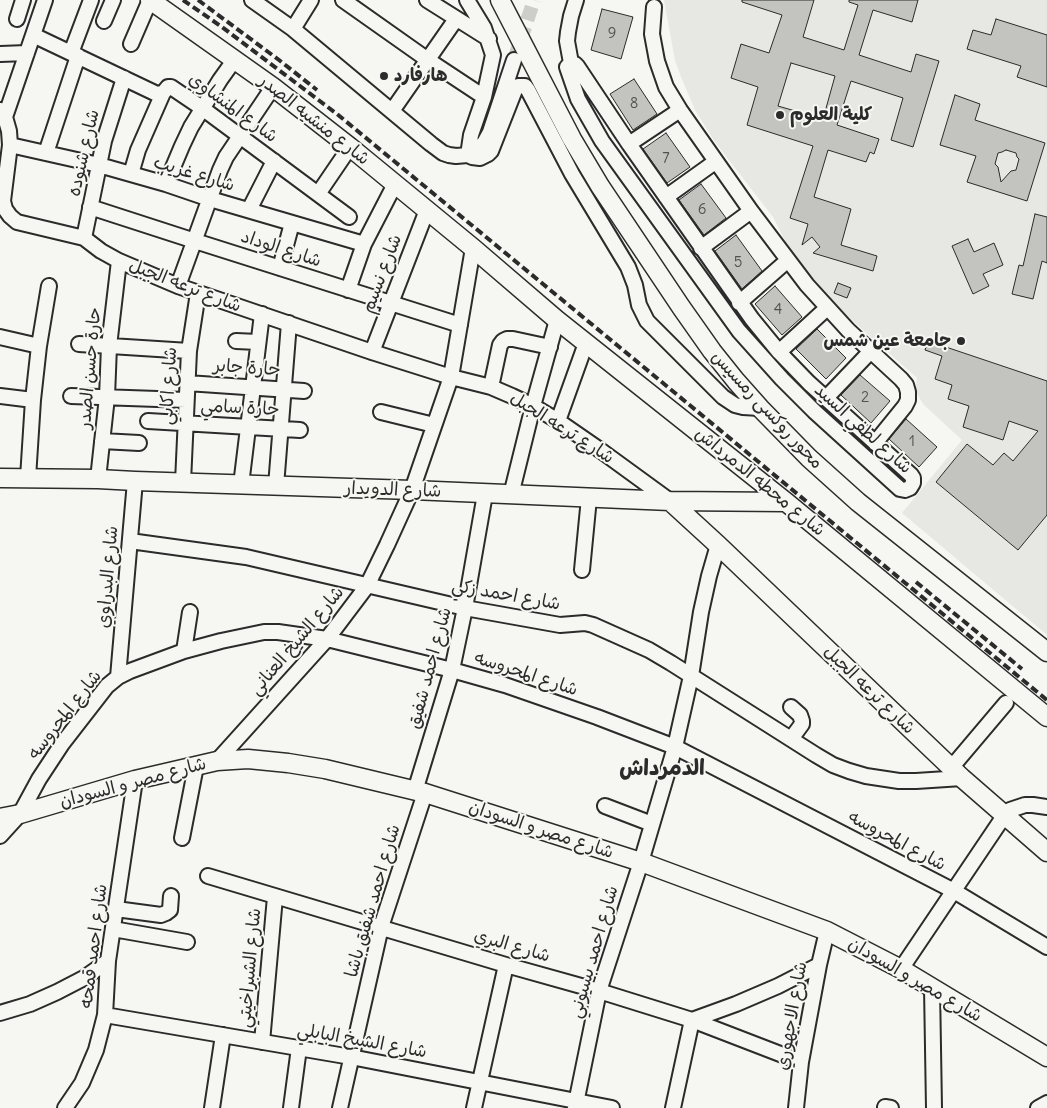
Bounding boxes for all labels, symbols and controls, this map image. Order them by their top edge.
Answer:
house number: 9 [608,25,616,43]
place label: هارفارد [394,65,447,87]
street label: شارع المنشاوي [184,68,282,148]
street label: شارع منشيه الصدر [254,70,374,170]
marker: هارفارد [378,70,390,82]
house number: 8 [630,95,638,113]
place label: كلية العلوم [790,104,872,126]
street label: شارع شنوده [64,107,104,199]
marker: كلية العلوم [774,109,786,121]
house number: 7 [662,150,670,168]
street label: شارع غريب [151,151,237,197]
house number: 6 [698,201,706,219]
street label: شارع الوداد [238,226,324,272]
street label: شارع نسيم [357,232,407,316]
house number: 5 [734,254,742,272]
street label: شارع ترعه الجبل [126,255,244,317]
house number: 4 [774,301,782,319]
street label: حارة حسن الصدر [74,306,106,430]
place label: جامعة عين شمس [823,330,951,352]
marker: جامعة عين شمس [955,335,967,347]
street label: شارع اكابي [156,346,182,426]
street label: محور روكسى رمسيس [707,346,827,474]
street label: حارة جابر [213,355,281,381]
street label: شارع لطفي السيد [810,379,916,479]
street label: شارع ترعه الجبل [506,387,618,469]
house number: 2 [861,389,869,407]
street label: حارة سامي [200,395,280,421]
street label: شارع محطه الدمرداش [691,423,829,541]
house number: 1 [909,433,915,451]
street label: شارع الدويدار [344,478,442,502]
street label: شارع البدراوي [93,525,123,629]
street label: شارع احمد زكي [450,575,562,615]
street label: شارع الشيخ العناني [245,582,349,700]
street label: شارع احمد شفيق [403,605,457,731]
street label: شارع ترعه الجبل [819,641,919,739]
street label: شارع المحروسه [471,647,581,701]
street label: شارع المحروسه [23,666,107,764]
street label: شارع مصر و السودان [57,753,209,813]
district label: الدمرداش [619,756,705,782]
street label: شارع مصر و السودان [466,796,616,864]
street label: شارع المحروسه [844,806,950,876]
street label: شارع احمد شفيق باشا [341,822,405,980]
street label: شارع احمد قمحه [76,883,112,1009]
street label: شارع احمد بسيوني [565,883,623,1021]
street label: شارع الشبراخيتي [234,907,266,1029]
street label: شارع البري [471,925,553,967]
street label: شارع مصر و السودان [844,933,986,1027]
street label: شارع الاجهوري [772,960,812,1072]
street label: شارع الشيخ البابلي [295,1019,429,1063]

